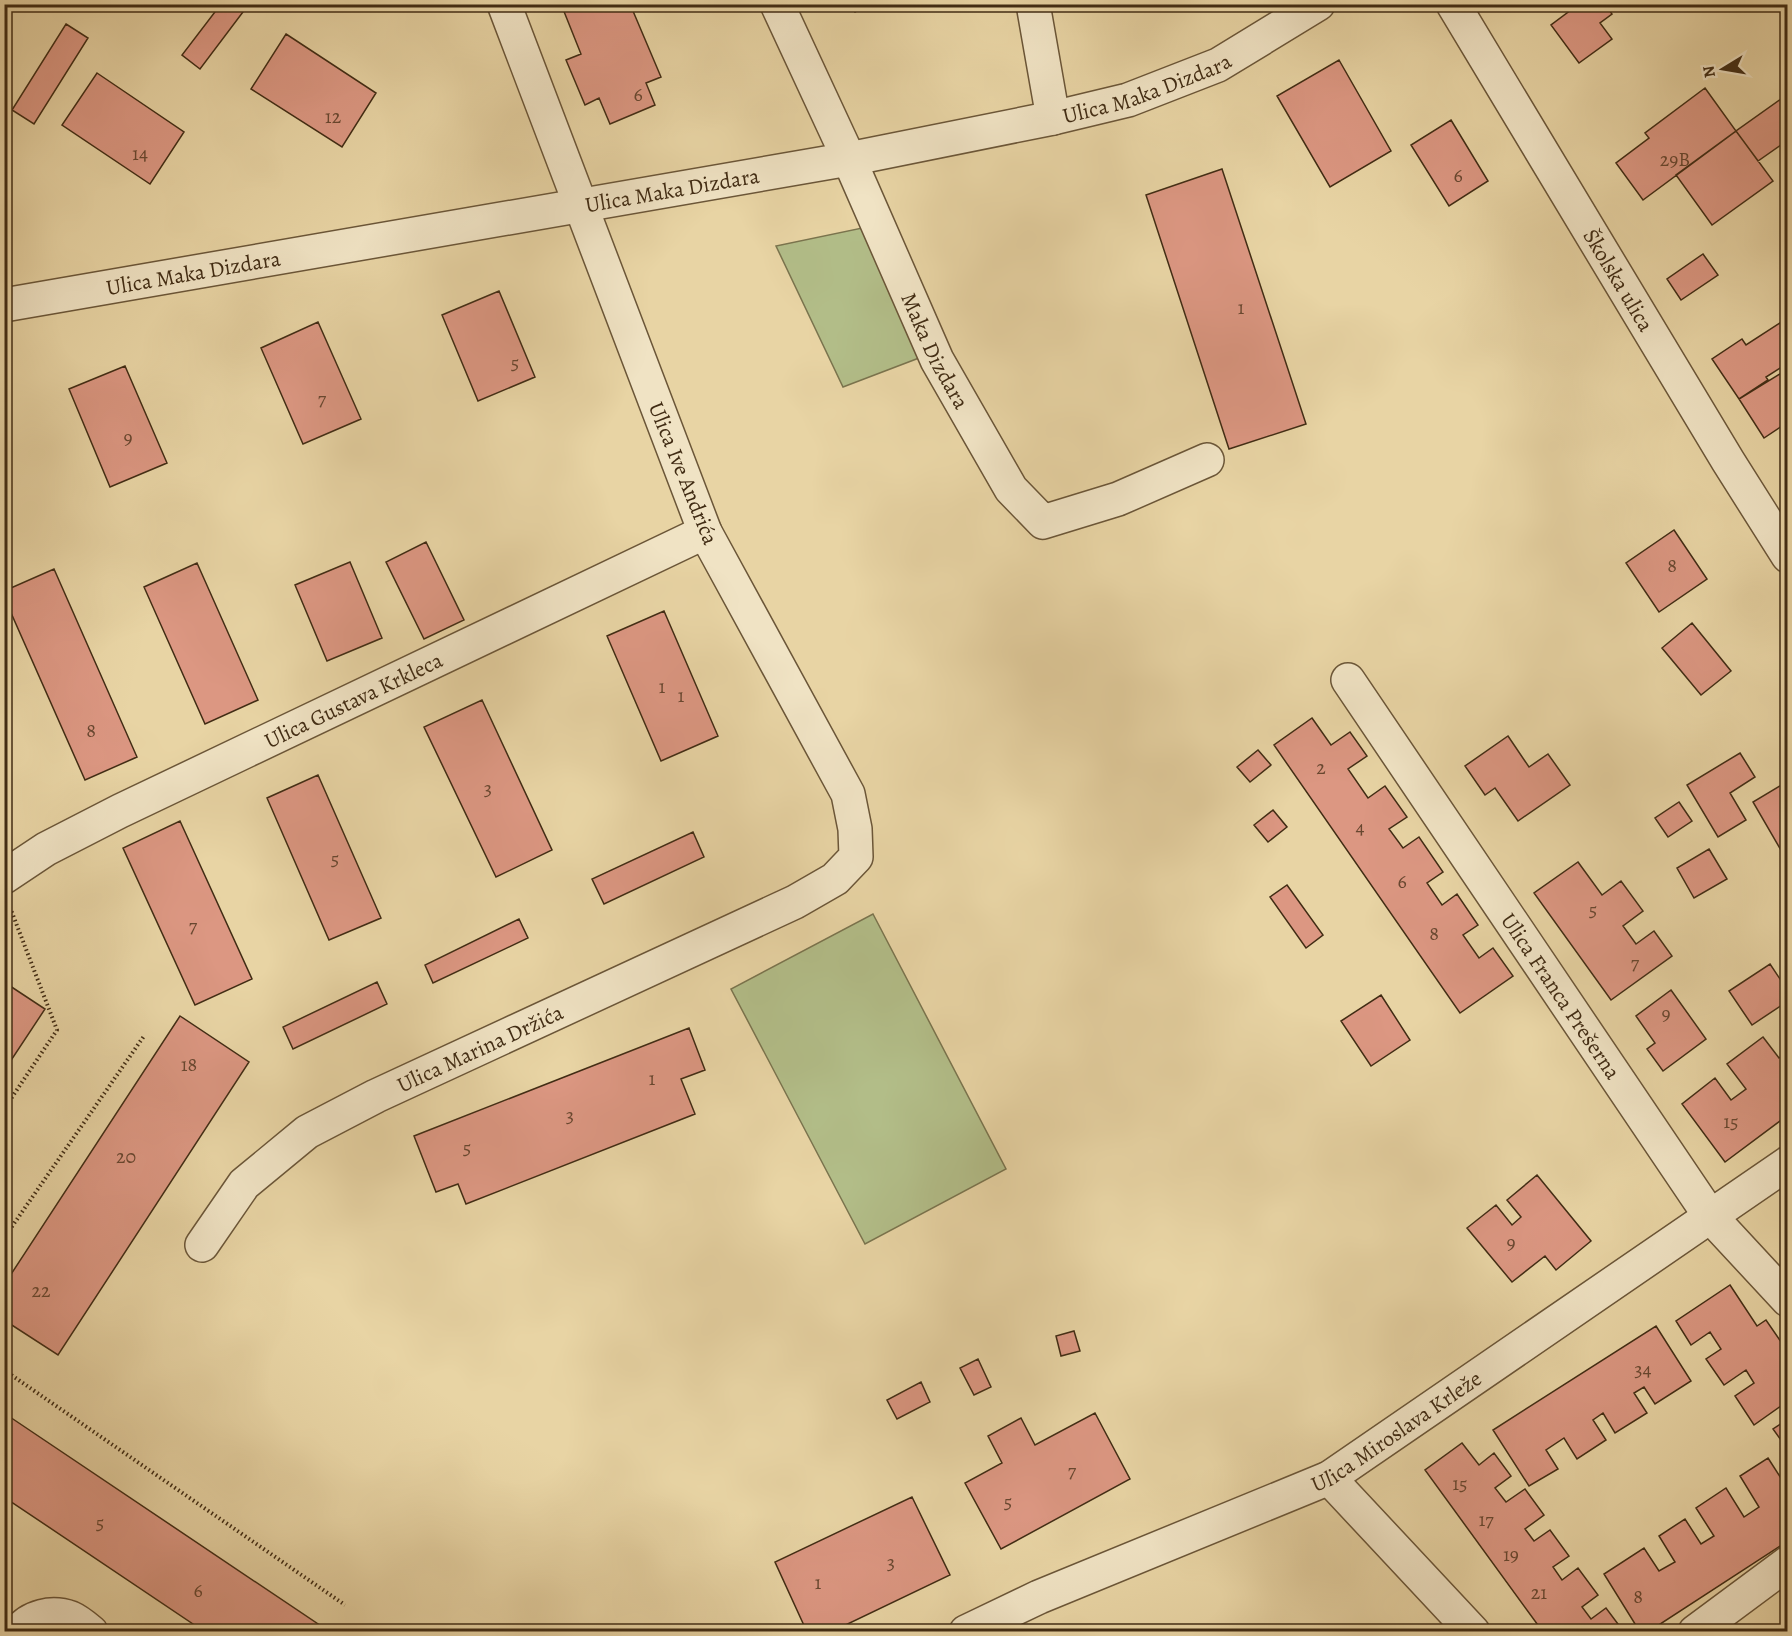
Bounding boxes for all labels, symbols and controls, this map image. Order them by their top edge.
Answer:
north arrow [1693,39,1753,99]
street label: Ulica Maka Dizdara [1060,46,1238,131]
text: N [1697,64,1721,79]
house number: 6 [633,81,643,108]
house number: 12 [325,103,342,130]
house number: 14 [132,140,148,167]
house number: 29B [1660,146,1690,173]
street label: Ulica Maka Dizdara [583,161,763,220]
house number: 6 [1453,162,1463,189]
street label: Školska ulica [1576,223,1661,338]
street label: Ulica Maka Dizdara [104,243,284,303]
street label: Maka Dizdara [893,288,976,415]
house number: 1 [1238,294,1245,321]
house number: 5 [511,349,519,376]
house number: 7 [318,385,327,412]
street label: Ulica Ive Andrića [641,398,726,550]
house number: 9 [123,424,133,451]
house number: 8 [1667,552,1677,579]
street label: Ulica Gustava Krkleca [259,645,448,756]
house number: 1 [659,673,666,700]
house number: 1 [678,682,685,709]
house number: 8 [86,717,96,744]
house number: 2 [1316,754,1326,781]
house number: 3 [484,775,492,802]
house number: 4 [1355,814,1365,841]
house number: 5 [331,845,339,872]
house number: 6 [1397,868,1407,895]
house number: 5 [1589,896,1597,923]
street label: Ulica Franca Prešerna [1493,907,1628,1086]
house number: 7 [189,912,198,939]
house number: 8 [1429,920,1439,947]
house number: 7 [1631,949,1640,976]
street label: Ulica Marina Držića [392,997,569,1100]
house number: 9 [1661,1000,1671,1027]
house number: 18 [181,1051,197,1078]
house number: 1 [649,1065,656,1092]
house number: 3 [566,1102,574,1129]
house number: 15 [1723,1108,1739,1135]
house number: 5 [463,1134,471,1161]
house number: 20 [116,1143,136,1170]
house number: 9 [1506,1229,1516,1256]
house number: 22 [32,1277,51,1304]
house number: 34 [1634,1356,1652,1383]
street label: Ulica Miroslava Krleže [1307,1364,1488,1500]
house number: 7 [1068,1457,1077,1484]
house number: 15 [1452,1470,1468,1497]
house number: 5 [1004,1488,1012,1515]
house number: 17 [1478,1506,1494,1533]
house number: 5 [96,1509,104,1536]
house number: 19 [1503,1541,1519,1568]
house number: 3 [887,1549,895,1576]
house number: 1 [815,1569,822,1596]
house number: 6 [193,1577,203,1604]
house number: 21 [1531,1579,1547,1606]
house number: 8 [1633,1583,1643,1610]

